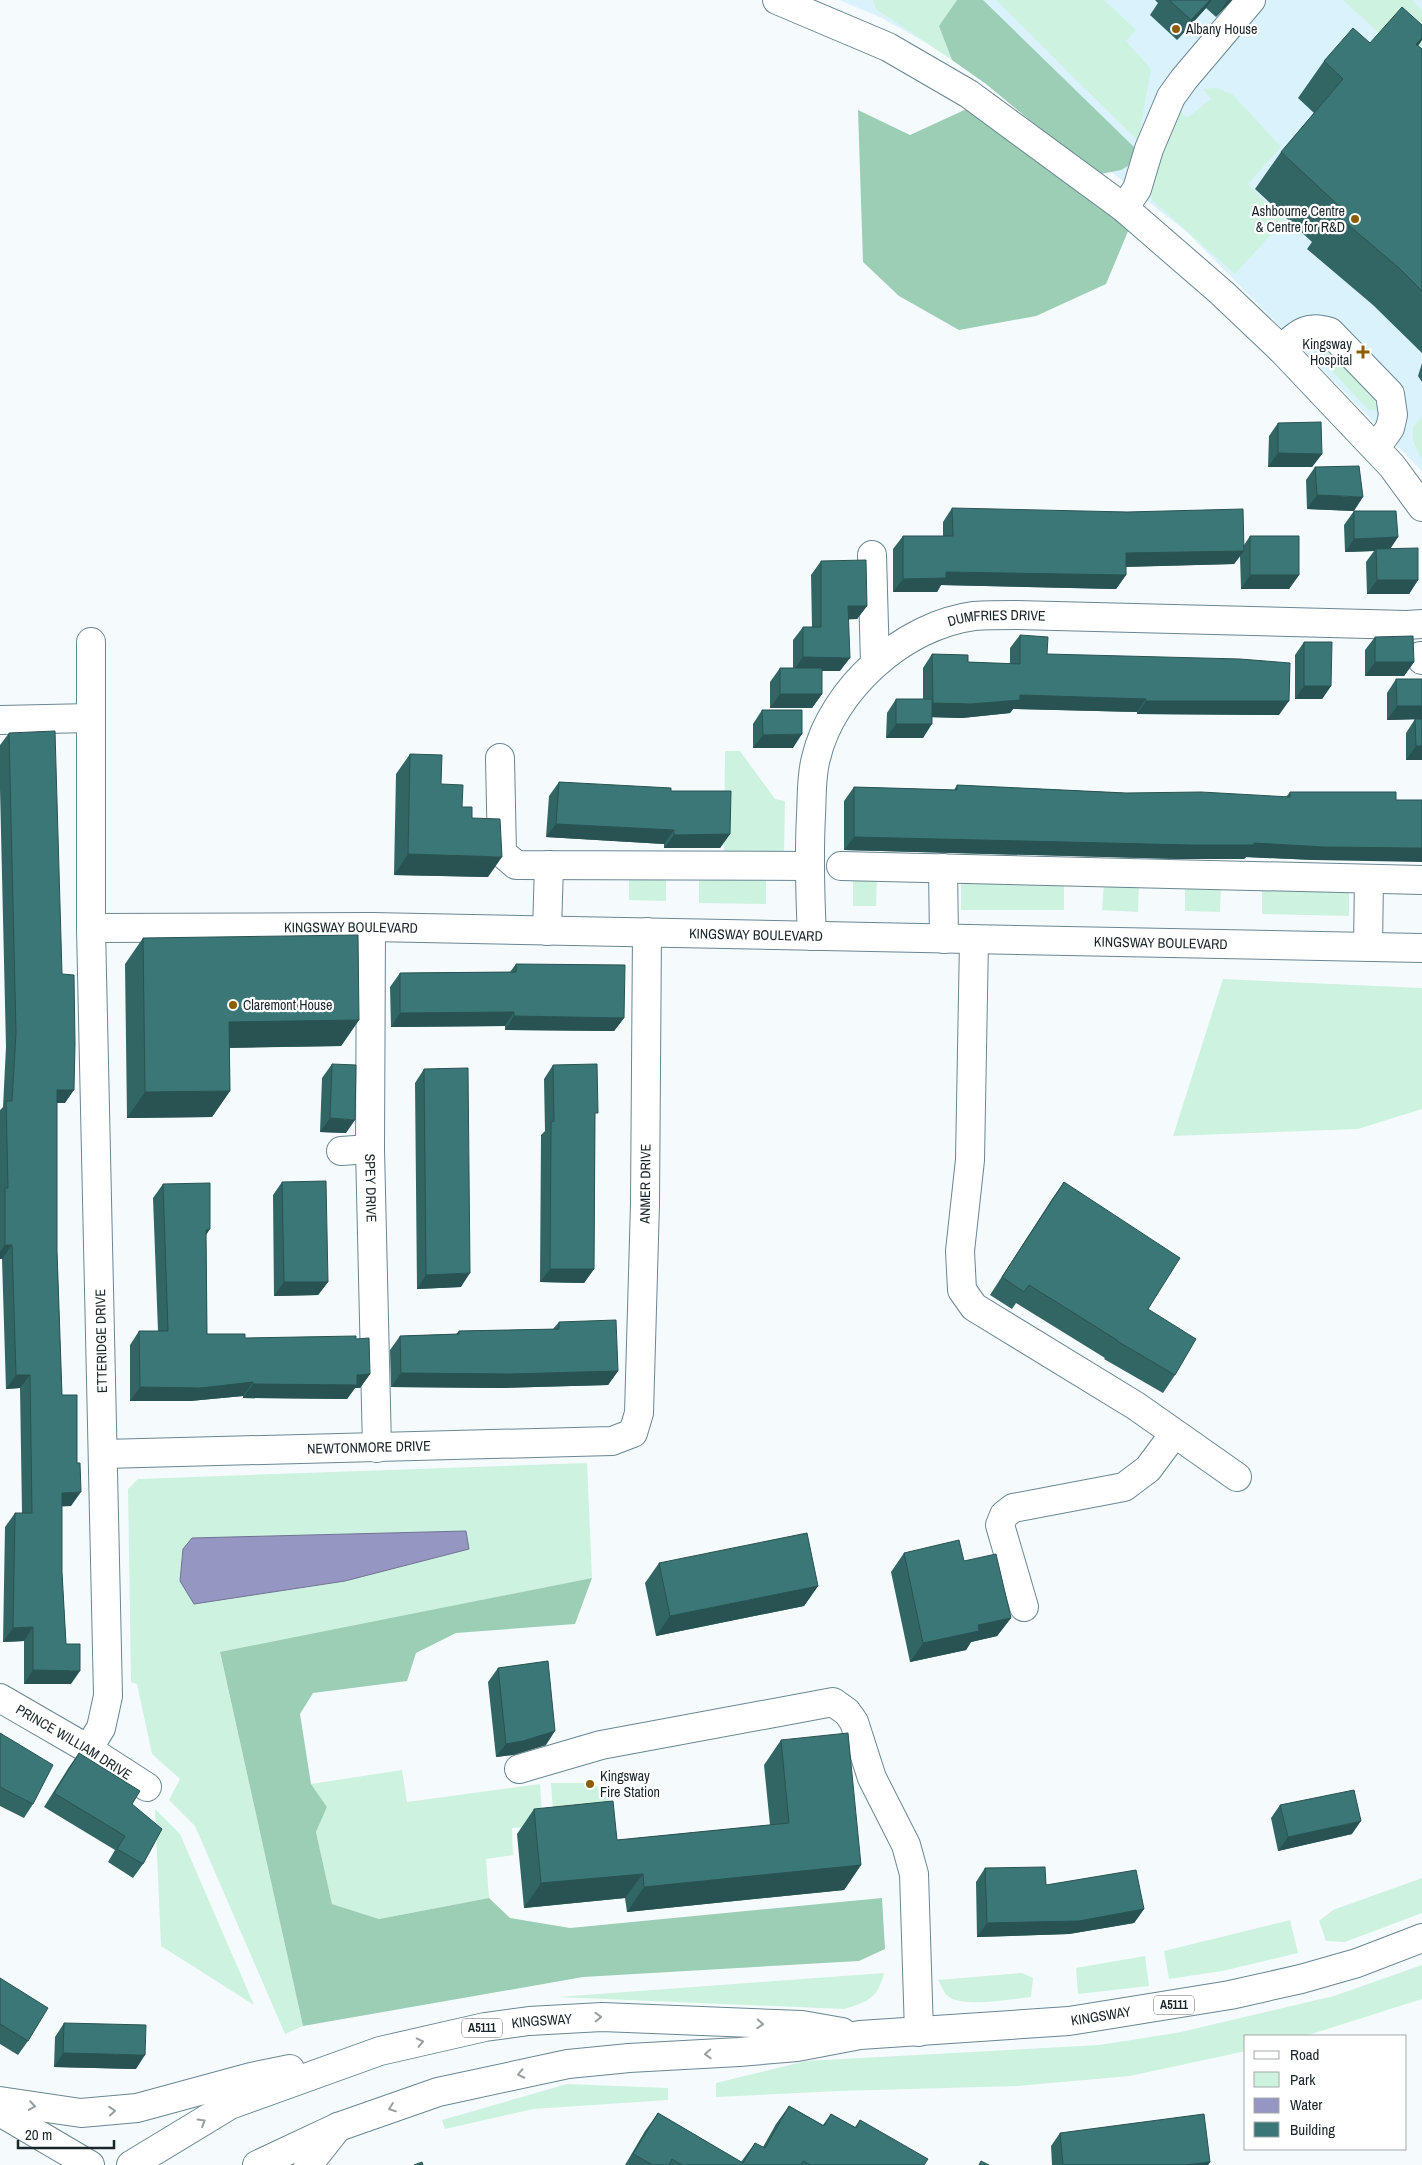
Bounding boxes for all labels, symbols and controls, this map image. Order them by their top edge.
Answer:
place label: Albany House [1185,20,1257,38]
marker: Albany House [1170,23,1182,35]
place label: Ashbourne Centre & Centre for R&D [1251,202,1345,236]
marker: Ashbourne Centre & Centre for R&D [1349,213,1361,225]
place label: Kingsway Hospital [1302,335,1352,369]
marker: Kingsway Hospital [1356,345,1370,359]
street label: DUMFRIES DRIVE [945,606,1046,630]
street label: KINGSWAY BOULEVARD [284,918,418,937]
street label: KINGSWAY BOULEVARD [689,924,823,945]
street label: KINGSWAY BOULEVARD [1094,932,1228,953]
place label: Claremont House [243,996,332,1014]
marker: Claremont House [227,999,239,1011]
street label: ANMER DRIVE [635,1144,654,1225]
street label: SPEY DRIVE [361,1153,381,1223]
street label: ETTERIDGE DRIVE [91,1289,111,1393]
street label: NEWTONMORE DRIVE [307,1437,431,1458]
street label: PRINCE WILLIAM DRIVE [13,1700,135,1784]
place label: Kingsway Fire Station [600,1767,660,1801]
marker: Kingsway Fire Station [584,1778,596,1790]
road number: A5111 [1154,1996,1194,2014]
street label: KINGSWAY [1070,2002,1133,2030]
street label: KINGSWAY [510,2010,573,2032]
one-way arrow [594,2012,602,2023]
road number: A5111 [462,2019,502,2038]
one-way arrow [756,2019,764,2030]
legend [1244,2035,1407,2150]
one-way arrow [415,2037,424,2048]
text: Road [1290,2044,1319,2065]
one-way arrow [704,2048,712,2059]
one-way arrow [516,2068,525,2079]
text: Park [1290,2069,1316,2090]
text: Water [1290,2094,1322,2115]
one-way arrow [28,2100,36,2111]
one-way arrow [388,2102,397,2112]
one-way arrow [109,2105,117,2116]
scale bar [18,2118,114,2150]
one-way arrow [197,2118,206,2128]
text: Building [1290,2119,1335,2140]
text: 20 m [25,2124,52,2145]

